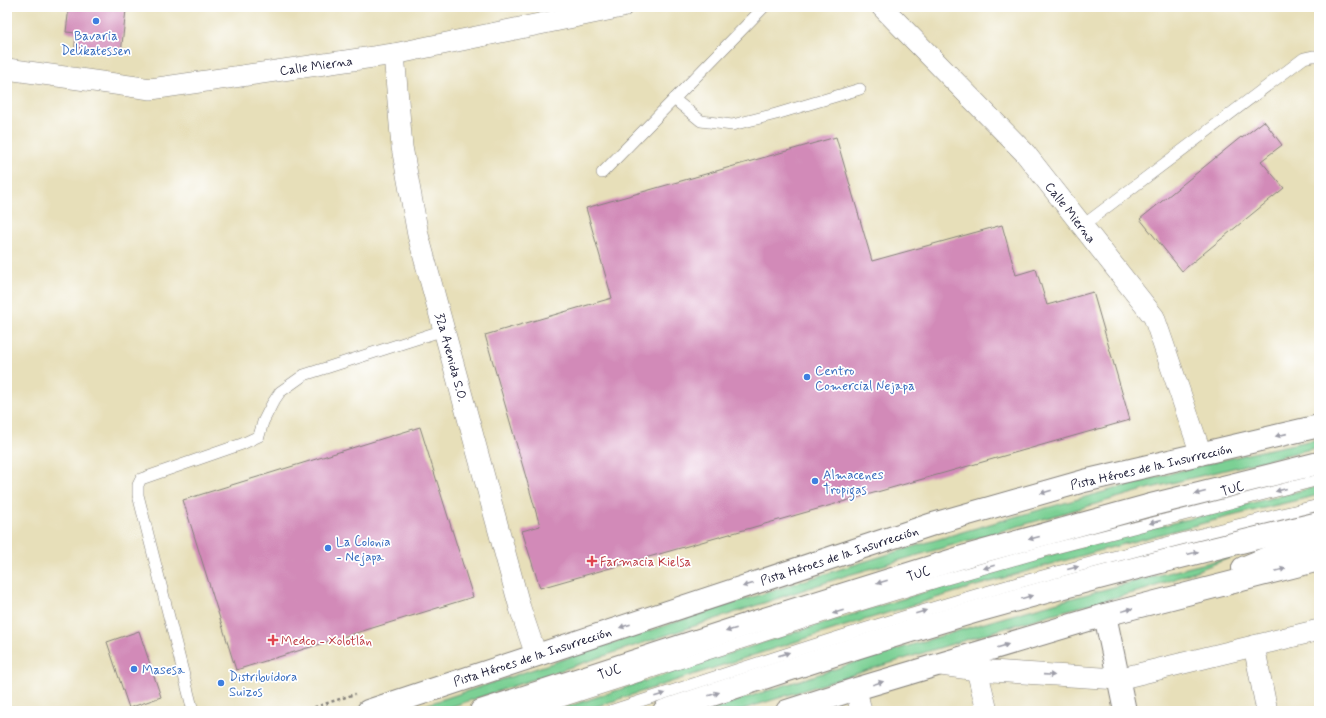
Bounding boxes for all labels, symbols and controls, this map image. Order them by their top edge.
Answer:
marker: Bavaria Delikatessen [91,16,101,26]
place label: Bavaria Delikatessen [61,28,131,60]
street label: Calle Mierna [279,53,354,80]
street label: Calle Mierna [1041,179,1099,247]
street label: 32a Avenida S.O. [431,311,471,404]
place label: Centro Comercial Nejapa [815,363,915,395]
marker: Centro Comercial Nejapa [802,372,812,382]
one-way arrow [1275,432,1287,438]
street label: Pista Héroes de la Insurrección [1069,441,1234,494]
place label: Almacenes Tropigas [823,467,884,501]
marker: Almacenes Tropigas [810,476,820,486]
street label: TUC [1219,478,1246,501]
one-way arrow [1275,487,1287,493]
one-way arrow [1040,489,1052,495]
one-way arrow [1193,490,1205,496]
one-way arrow [1149,520,1162,526]
street label: Pista Héroes de la Insurrección [758,523,921,590]
place label: La Colonia - Nejapa [336,534,391,566]
one-way arrow [1027,535,1040,541]
marker: La Colonia - Nejapa [323,543,333,553]
one-way arrow [1187,550,1199,556]
place label: Farmacia Kielsa [600,554,692,571]
marker: Farmacia Kielsa [587,556,597,566]
street label: TUC [905,563,933,586]
one-way arrow [983,564,995,570]
one-way arrow [1067,565,1079,571]
one-way arrow [1275,567,1287,573]
one-way arrow [876,579,888,585]
one-way arrow [742,582,754,588]
one-way arrow [1021,594,1033,600]
one-way arrow [1121,606,1134,612]
one-way arrow [831,609,843,615]
one-way arrow [916,609,928,615]
one-way arrow [618,623,630,629]
street label: Pista Héroes de la Insurrección [451,624,614,691]
one-way arrow [725,627,737,633]
place label: Medco - Xolotlán [281,633,372,650]
marker: Medco - Xolotlán [268,635,278,645]
one-way arrow [997,643,1009,649]
one-way arrow [778,651,790,657]
street label: TUC [596,661,624,684]
place label: Masesa [142,662,185,679]
marker: Masesa [129,664,139,674]
place label: Distribuidora Suizos [229,669,297,701]
one-way arrow [1043,671,1055,678]
marker: Distribuidora Suizos [216,678,226,688]
one-way arrow [872,680,884,686]
one-way arrow [654,691,666,697]
one-way arrow [709,691,721,697]

